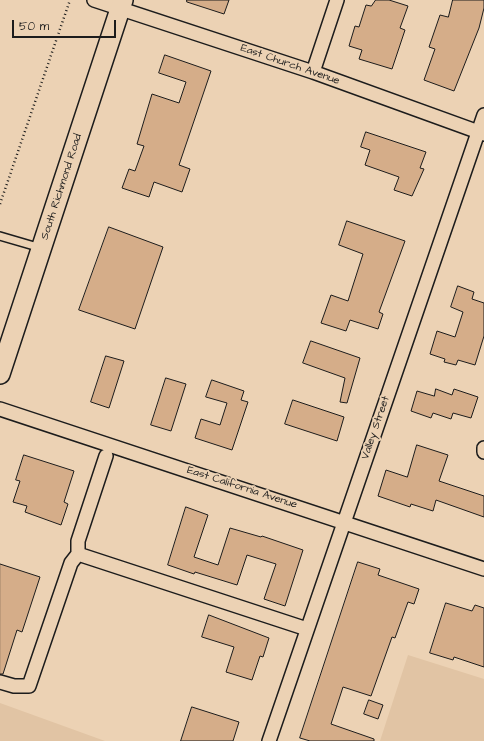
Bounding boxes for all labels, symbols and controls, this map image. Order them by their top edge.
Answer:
scale bar [14,12,118,38]
text: 50 m [19,18,49,35]
street label: East Church Avenue [239,42,341,88]
street label: South Richmond Road [39,132,85,242]
street label: Valley Street [359,395,393,461]
street label: East California Avenue [185,464,299,512]

